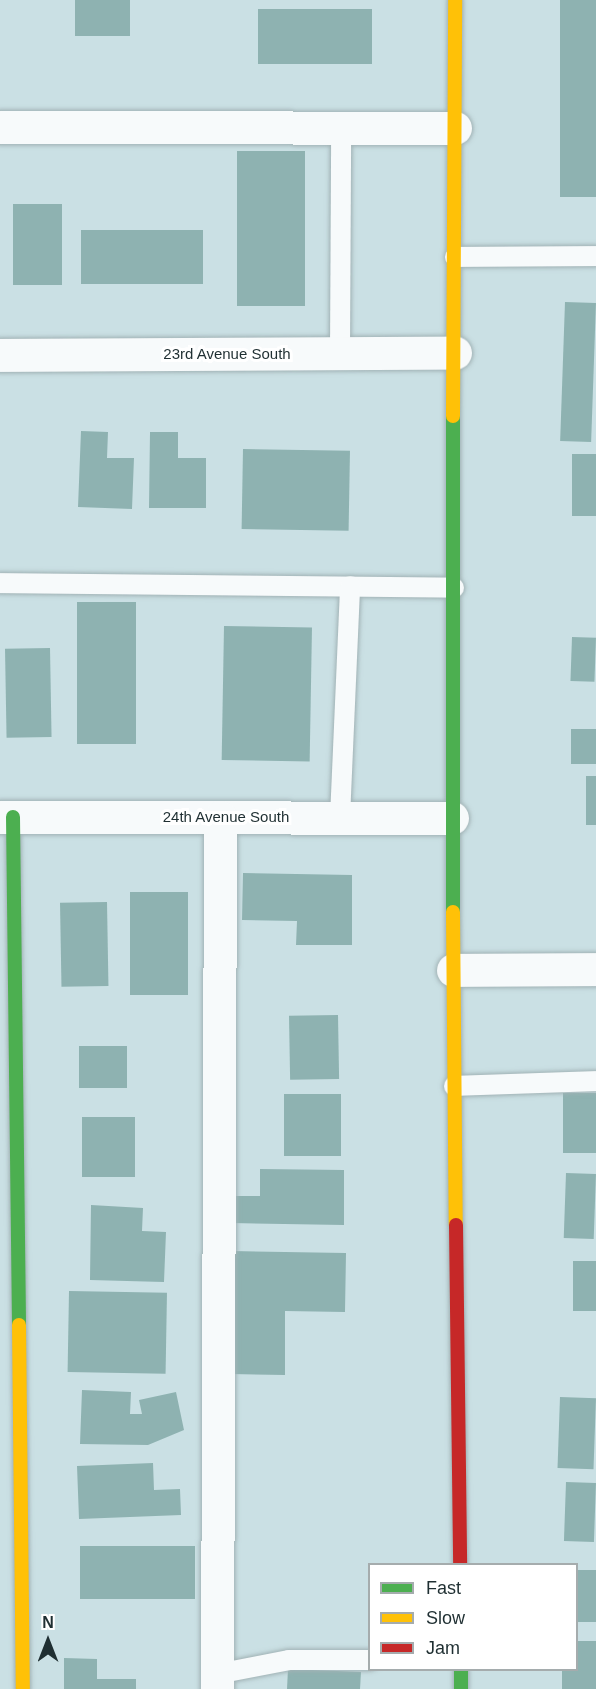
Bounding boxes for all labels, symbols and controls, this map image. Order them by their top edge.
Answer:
street label: 23rd Avenue South [163,345,291,363]
street label: 24th Avenue South [162,808,290,826]
legend [368,1563,578,1671]
text: Fast [426,1578,461,1598]
text: Slow [426,1608,465,1628]
north arrow [18,1611,78,1671]
text: N [42,1614,54,1631]
text: Jam [426,1638,460,1658]

